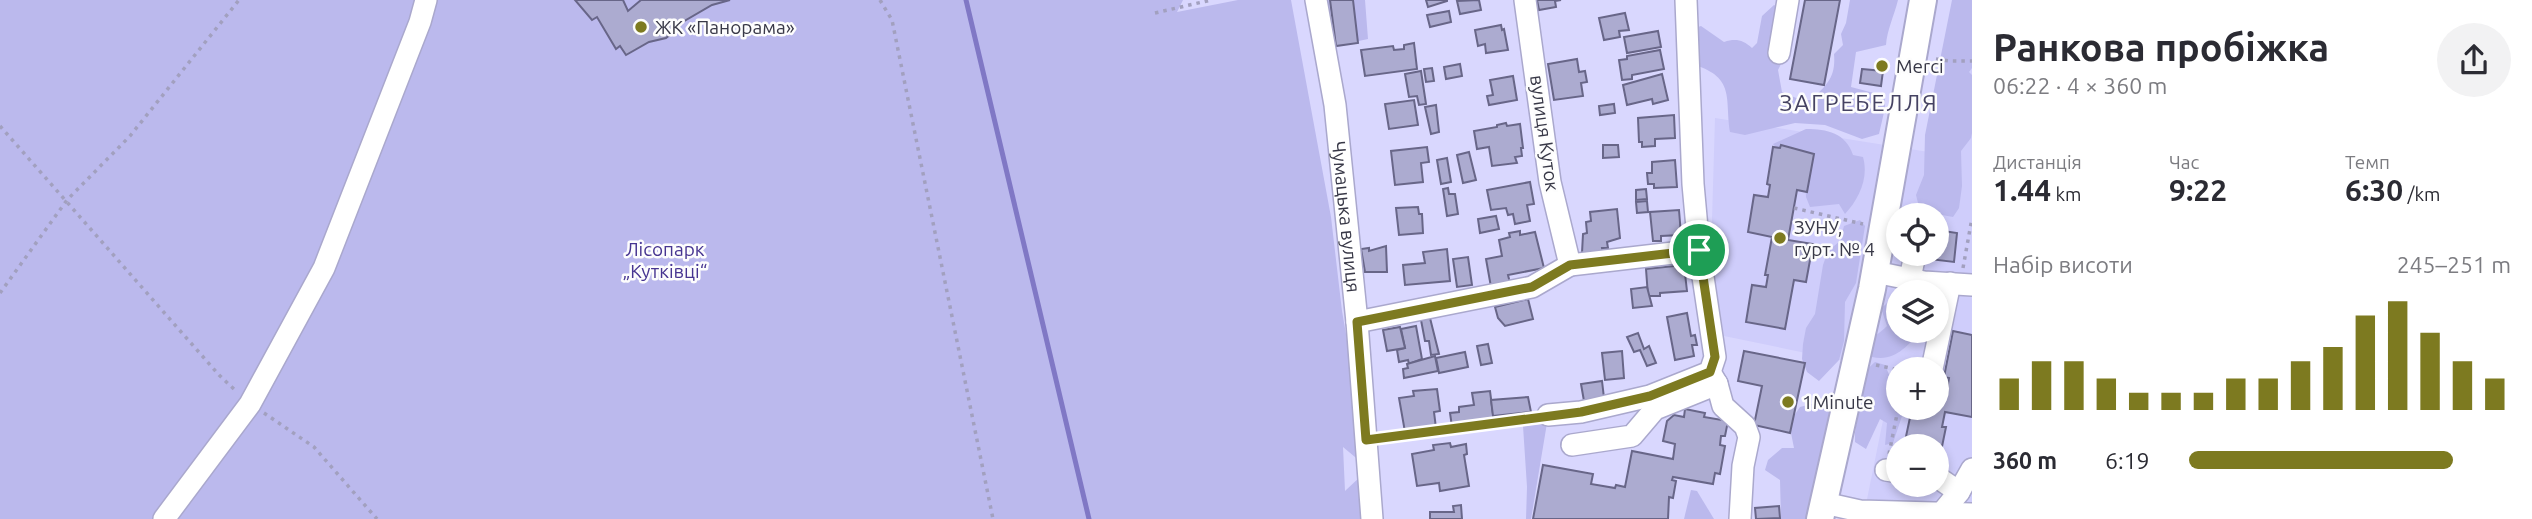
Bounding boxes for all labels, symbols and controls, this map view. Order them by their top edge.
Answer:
place label: ЖК «Панорама» [655,16,795,38]
marker: ЖК «Панорама» [633,19,649,35]
button: share [2437,23,2511,97]
text: Ранкова пробіжка [1993,26,2329,68]
place label: Merci [1896,55,1944,77]
marker: Merci [1874,58,1890,74]
text: 06:22 · 4 × 360 m [1993,73,2167,98]
street label: вулиця Куток [1526,74,1564,193]
district label: ЗАГРЕБЕЛЛЯ [1779,90,1939,115]
street label: Чумацька вулиця [1328,140,1365,294]
text: Дистанція [1993,151,2082,173]
text: Час [2169,151,2199,173]
text: Темп [2345,151,2390,173]
text: 1.44 [1993,173,2051,207]
text: 9:22 [2169,173,2227,207]
text: 6:30 [2345,173,2403,207]
text: km [2051,183,2081,205]
text: /km [2403,183,2441,205]
map controls [1886,203,1949,497]
button: locate [1886,203,1949,266]
place label: ЗУНУ, гурт. № 4 [1794,216,1875,260]
pin [1669,220,1729,280]
marker: ЗУНУ, гурт. № 4 [1772,230,1788,246]
icon: arrive [1680,231,1718,269]
park label: Лісопарк „Кутківці“ [623,238,707,282]
text: Набір висоти [1993,252,2133,277]
text: 245–251 m [2397,252,2511,277]
button: layers [1886,280,1949,343]
button: + [1886,357,1949,420]
place label: 1Minute [1802,391,1873,413]
marker: 1Minute [1780,394,1796,410]
button: − [1886,434,1949,497]
text: 360 m [1993,448,2057,473]
text: 6:19 [2105,448,2150,473]

